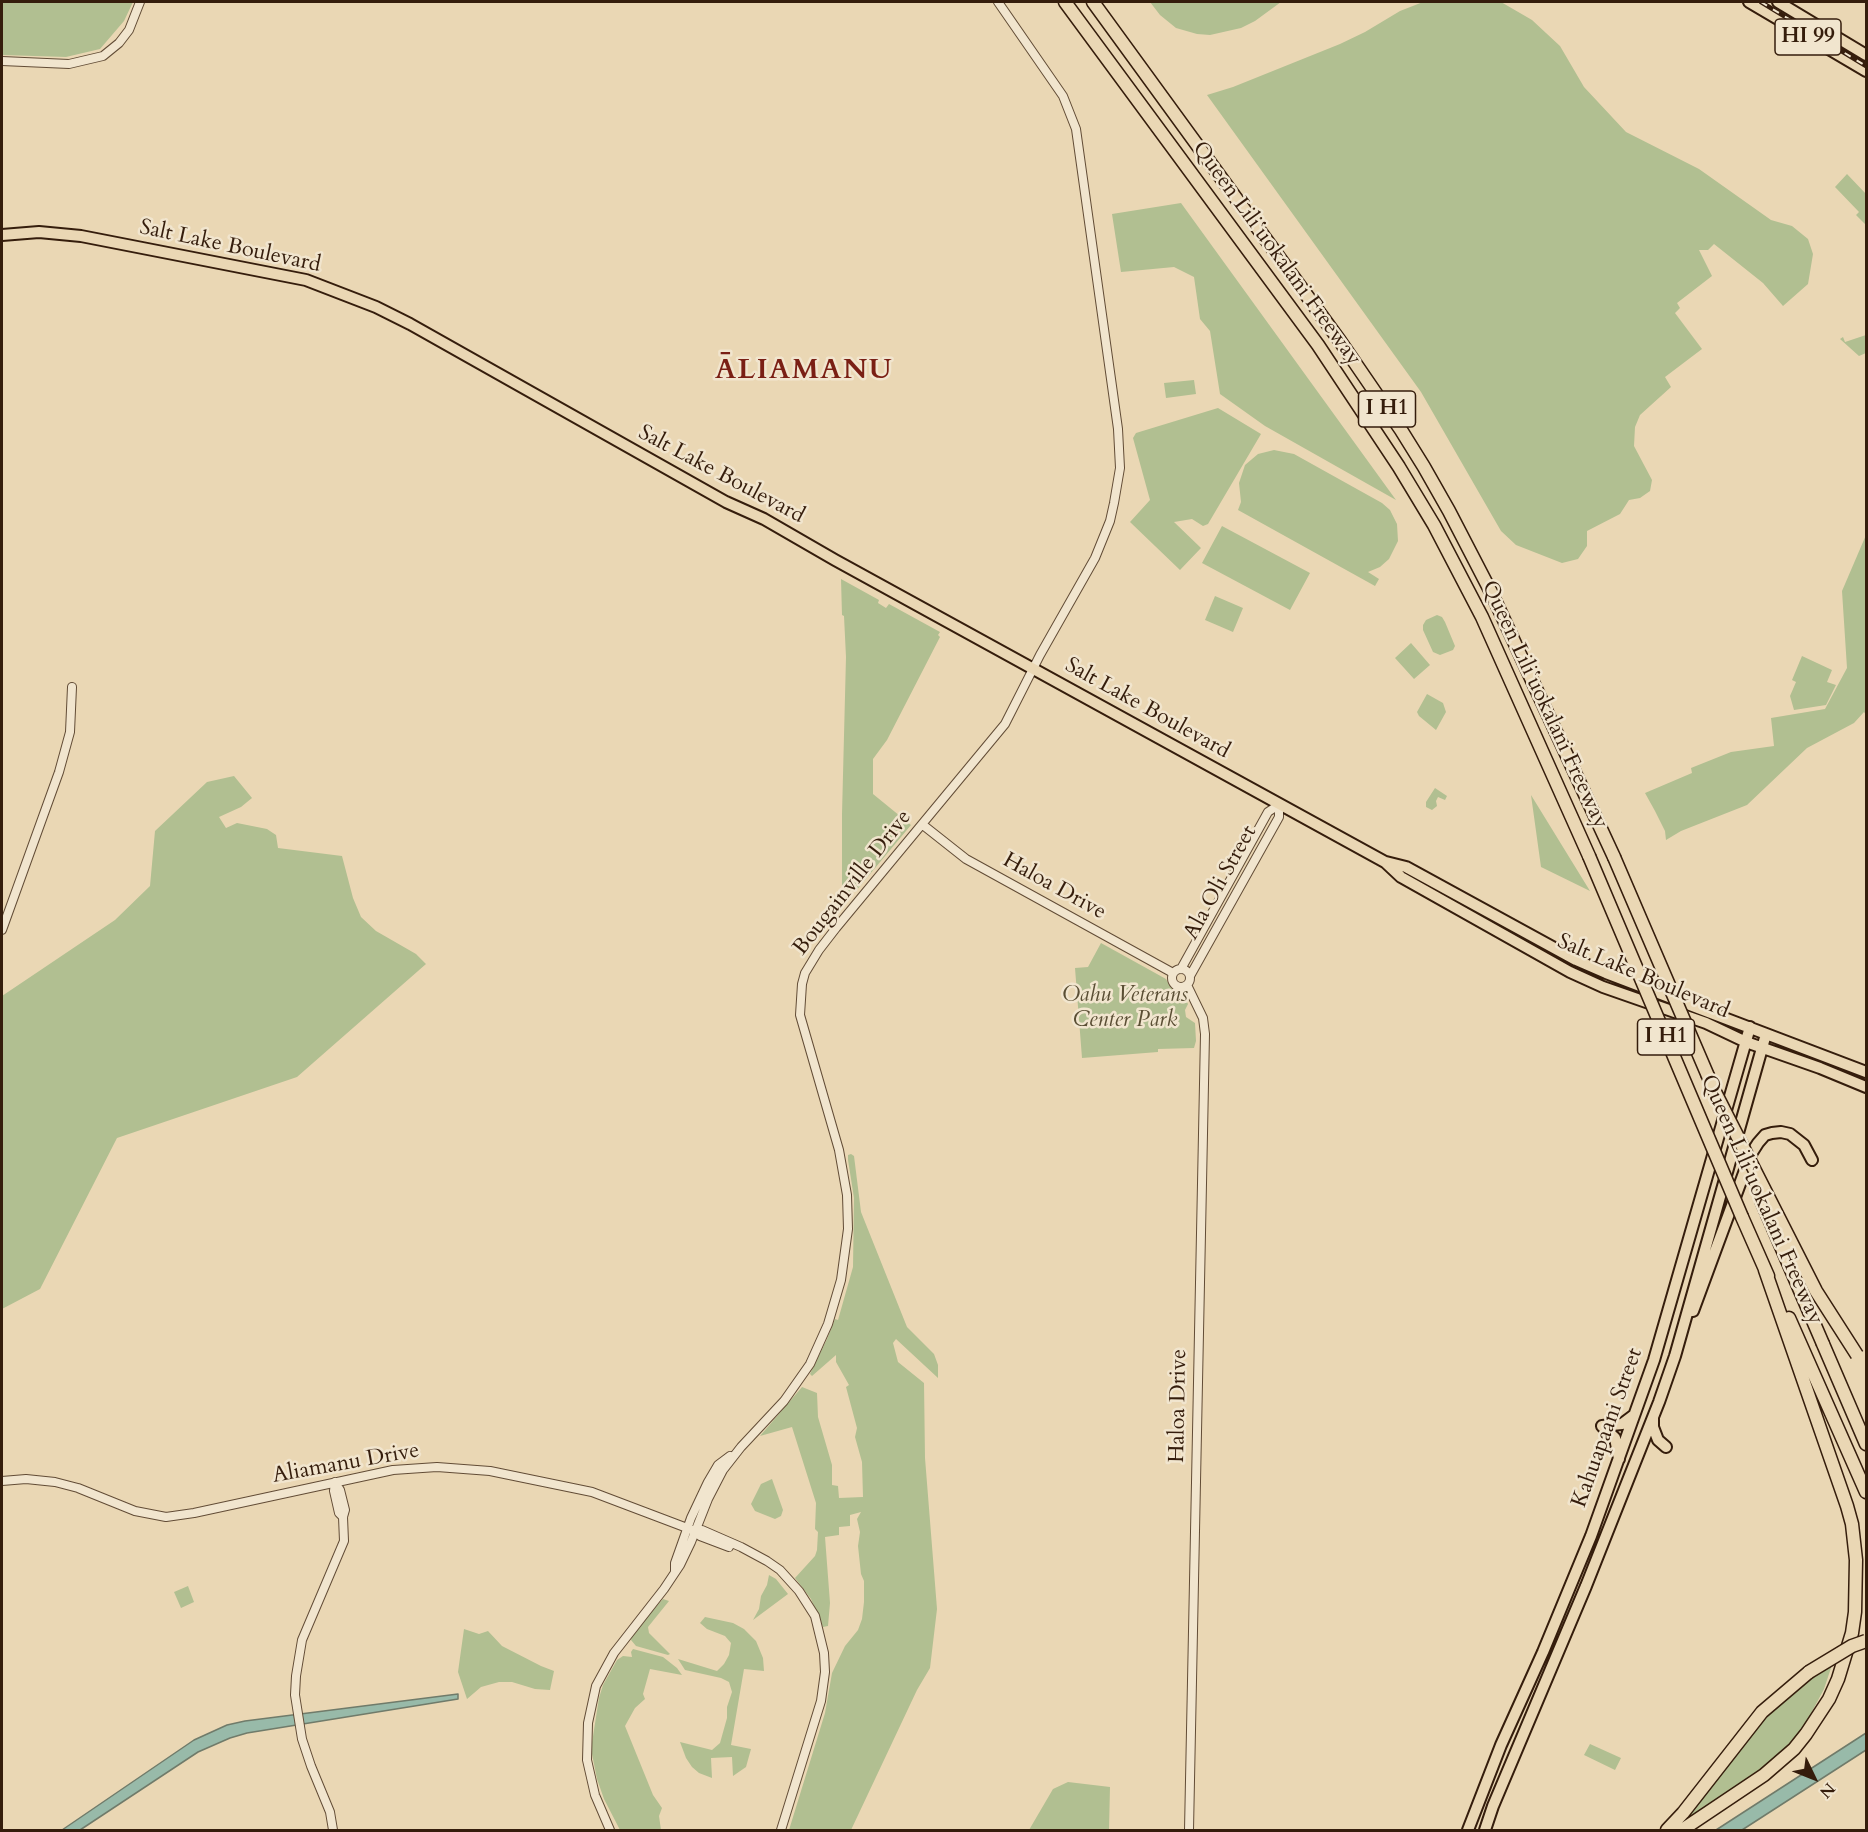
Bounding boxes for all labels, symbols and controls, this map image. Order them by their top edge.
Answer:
road number: HI 99 [1775,19,1841,55]
street label: Queen Liliʻuokalani Freeway [1186,137,1366,371]
street label: Salt Lake Boulevard [137,215,323,279]
district label: ĀLIAMANU [715,355,893,389]
road number: I H1 [1358,391,1416,427]
street label: Salt Lake Boulevard [633,420,809,530]
street label: Queen Liliʻuokalani Freeway [1475,577,1613,833]
street label: Salt Lake Boulevard [1060,653,1234,765]
street label: Bougainville Drive [788,805,918,961]
street label: Ala Oli Street [1179,821,1263,945]
street label: Haloa Drive [998,848,1110,926]
street label: Salt Lake Boulevard [1553,929,1733,1025]
park label: Oahu Veterans Center Park [1062,983,1188,1034]
road number: I H1 [1638,1019,1694,1055]
street label: Queen Liliʻuokalani Freeway [1694,1071,1828,1329]
street label: Kahuapaani Street [1567,1345,1649,1511]
street label: Haloa Drive [1165,1349,1193,1463]
street label: Aliamanu Drive [270,1438,422,1490]
north arrow [1784,1748,1844,1808]
text: N [1814,1778,1840,1803]

